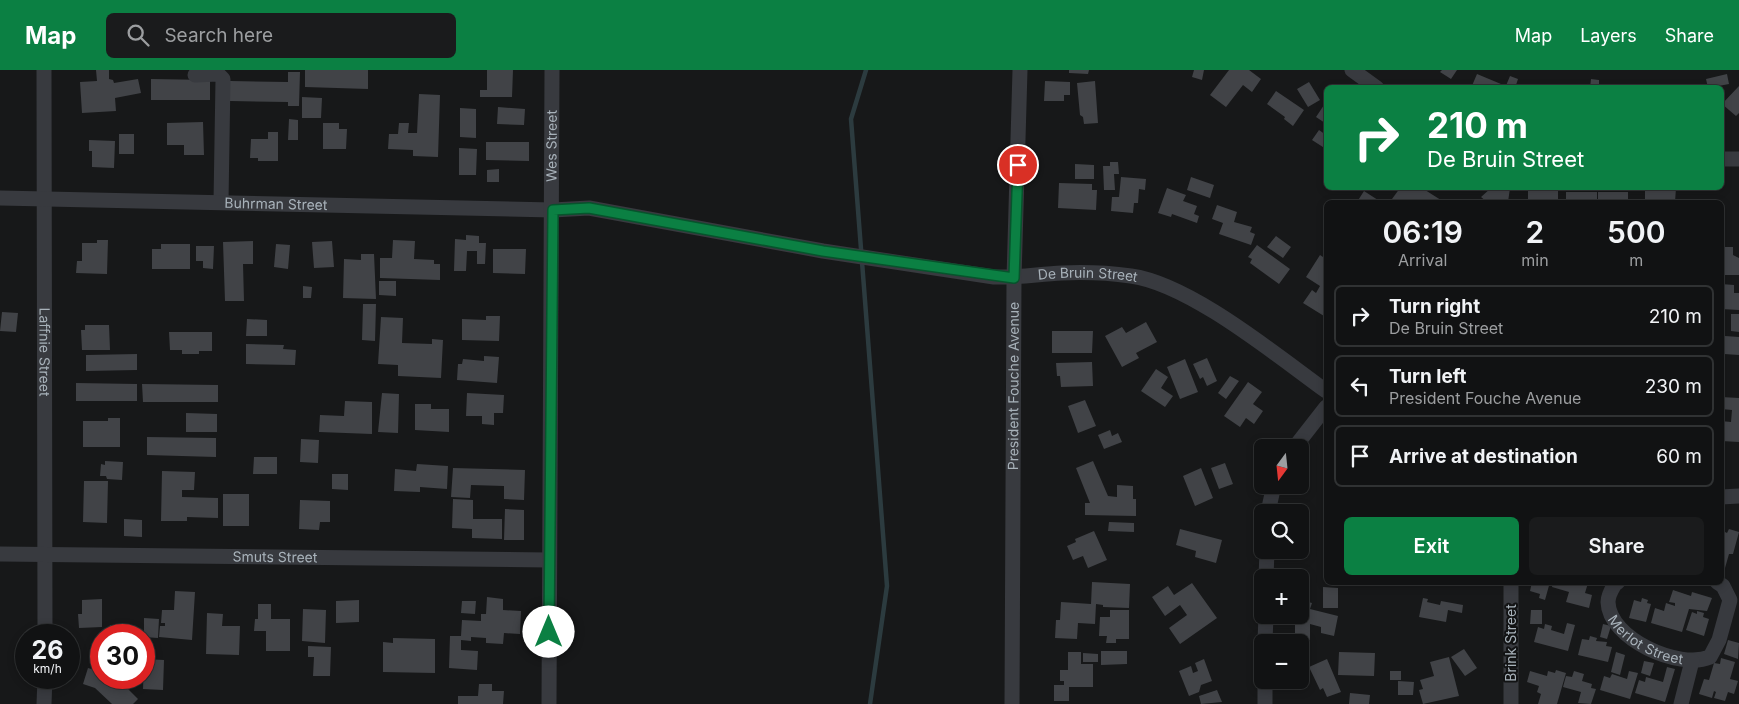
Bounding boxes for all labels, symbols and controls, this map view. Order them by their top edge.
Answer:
search box [106,13,456,58]
text: Map [25,21,76,50]
icon: search [124,21,152,49]
text: Search here [164,24,273,47]
text: Map [1515,25,1552,46]
text: Layers [1580,25,1637,46]
text: Share [1665,25,1714,46]
text: 210 m [1427,104,1528,146]
icon: right [1344,105,1409,170]
street label: Wes Street [542,109,560,182]
pin [997,144,1039,186]
text: De Bruin Street [1427,146,1584,172]
icon: arrive [1004,151,1032,179]
street label: Buhrman Street [224,194,328,213]
text: 06:19 [1382,214,1463,250]
text: 2 [1526,214,1544,250]
text: 500 [1607,214,1666,250]
text: Arrival [1398,250,1447,270]
text: min [1521,250,1549,270]
text: m [1629,250,1643,270]
street label: De Bruin Street [1037,264,1140,285]
text: Turn right [1389,295,1480,318]
street label: President Fouche Avenue [1004,302,1022,470]
icon: right [1346,302,1374,330]
text: 210 m [1649,305,1702,328]
street label: Laffnie Street [36,307,54,397]
text: De Bruin Street [1389,318,1503,338]
text: Turn left [1389,365,1467,388]
icon: left [1346,372,1374,400]
text: 230 m [1645,375,1702,398]
text: President Fouche Avenue [1389,388,1581,408]
north arrow [1254,439,1309,494]
map controls [1254,439,1309,689]
icon: arrive [1346,442,1374,470]
text: Arrive at destination [1389,445,1578,468]
text: 60 m [1656,445,1702,468]
button: search [1254,504,1309,559]
button: Exit [1344,517,1519,575]
button: Share [1529,517,1704,575]
street label: Smuts Street [232,548,318,565]
button: + [1254,569,1309,624]
street label: Brink Street [1502,604,1519,682]
position arrow [522,605,574,657]
street label: Merlot Street [1605,611,1685,667]
speed limit sign: 30 [90,624,155,689]
button: − [1254,634,1309,689]
text: 26 [32,635,63,665]
text: km/h [33,661,62,676]

